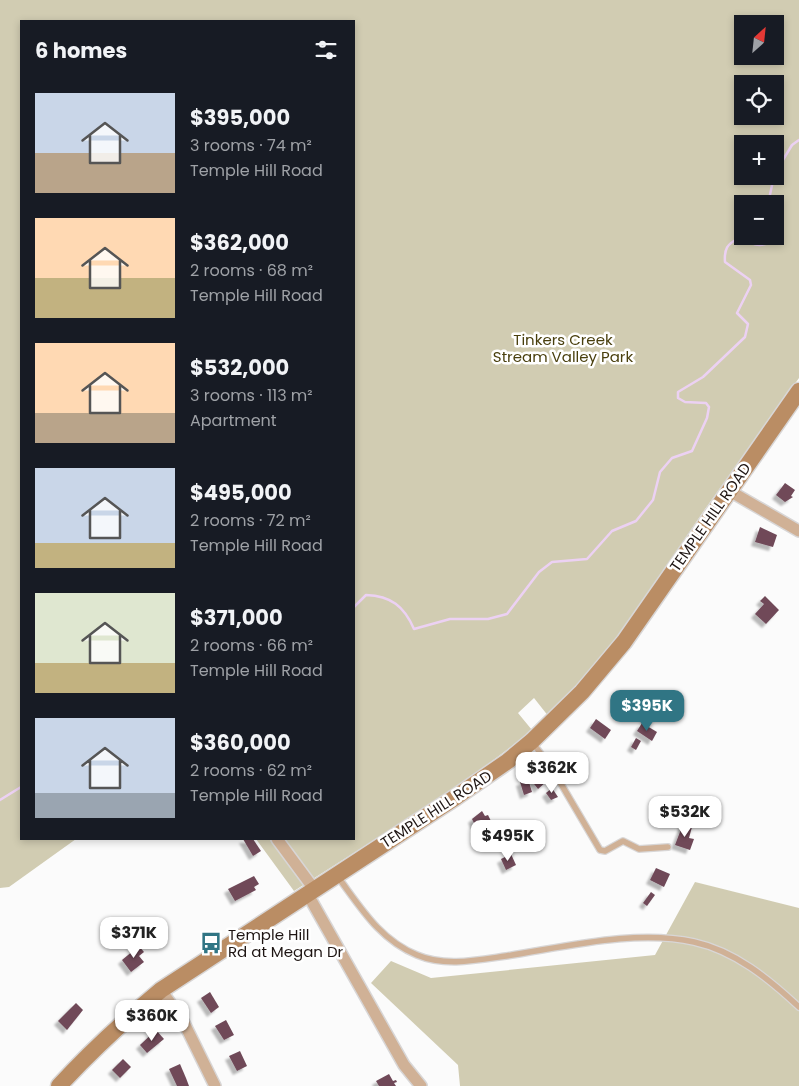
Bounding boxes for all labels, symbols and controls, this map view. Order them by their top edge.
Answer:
north arrow [734,15,784,65]
map controls [734,15,784,245]
text: 6 homes [35,36,127,65]
icon: filters [312,36,340,64]
button: locate [734,75,784,125]
text: $395,000 [190,103,290,132]
icon: home [75,113,135,173]
text: 3 rooms · 74 m² [190,134,312,157]
button: + [734,135,784,185]
text: Temple Hill Road [190,159,323,182]
button: − [734,195,784,245]
text: $362,000 [190,228,289,257]
icon: home [75,238,135,298]
text: 2 rooms · 68 m² [190,259,313,282]
text: Temple Hill Road [190,284,323,307]
park label: Tinkers Creek Stream Valley Park [493,329,633,367]
text: $532,000 [190,353,289,382]
icon: home [75,363,135,423]
text: 3 rooms · 113 m² [190,384,313,407]
text: Apartment [190,409,277,432]
street label: TEMPLE HILL ROAD [665,458,755,576]
text: $495,000 [190,478,292,507]
icon: home [75,488,135,548]
text: 2 rooms · 72 m² [190,509,311,532]
text: Temple Hill Road [190,534,323,557]
text: $371,000 [190,603,283,632]
icon: home [75,613,135,673]
text: 2 rooms · 66 m² [190,634,313,657]
text: Temple Hill Road [190,659,323,682]
pin: $395K [612,690,682,732]
text: $395K [621,694,673,717]
text: $360,000 [190,728,291,757]
icon: home [75,738,135,798]
pin: $362K [517,752,587,794]
text: $362K [527,756,577,779]
text: 2 rooms · 62 m² [190,759,312,782]
street label: TEMPLE HILL ROAD [376,765,496,853]
text: Temple Hill Road [190,784,323,807]
pin: $532K [650,796,720,838]
text: $532K [660,800,710,823]
pin: $495K [473,820,543,862]
text: $495K [482,824,534,847]
pin: $371K [99,916,169,959]
text: $371K [111,921,157,944]
place label: Temple Hill Rd at Megan Dr [228,924,344,962]
bus stop icon: Temple Hill Rd at Megan Dr [198,930,224,956]
pin: $360K [117,1000,187,1042]
text: $360K [126,1004,178,1027]

